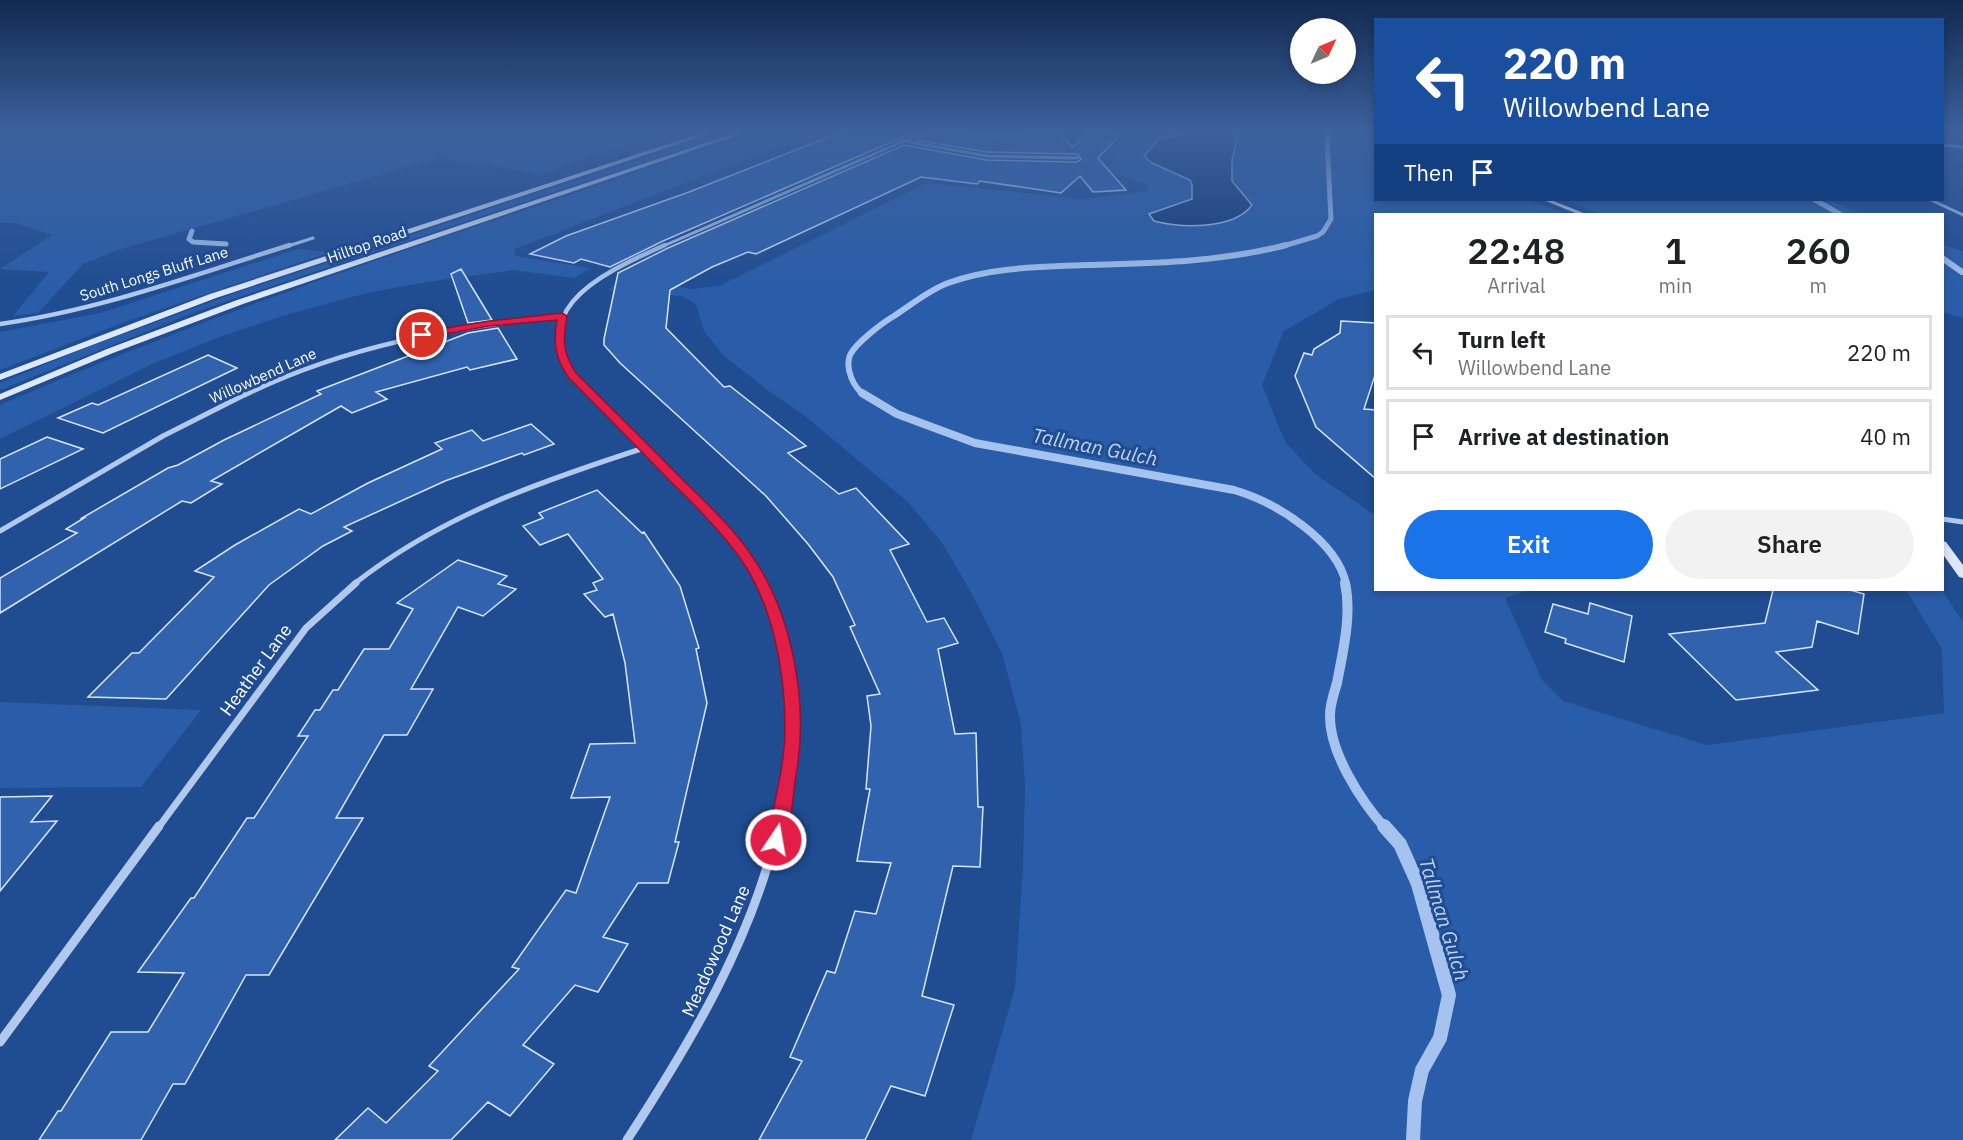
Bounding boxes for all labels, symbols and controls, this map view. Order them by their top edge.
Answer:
north arrow [1290,18,1356,84]
map controls [1290,18,1356,84]
text: 220 m [1503,36,1626,91]
icon: left [1404,42,1482,120]
text: Willowbend Lane [1503,89,1710,124]
icon: arrive [1466,156,1499,189]
text: Then [1404,158,1454,187]
street label: Hilltop Road [325,222,409,267]
text: 22:48 [1467,227,1565,274]
text: 1 [1665,227,1686,274]
text: 260 [1786,227,1851,274]
street label: South Longs Bluff Lane [77,242,230,305]
text: Arrival [1487,272,1545,299]
text: min [1659,272,1692,299]
text: m [1809,272,1827,299]
pin [396,309,447,360]
icon: arrive [405,318,438,351]
text: Turn left [1458,325,1546,354]
icon: left [1407,336,1440,369]
text: 220 m [1847,338,1911,367]
street label: Willowbend Lane [206,343,319,408]
text: Willowbend Lane [1458,354,1611,381]
icon: arrive [1407,420,1440,453]
water label: Tallman Gulch [1030,421,1160,472]
text: Arrive at destination [1458,422,1669,451]
text: 40 m [1860,422,1911,451]
button: Exit [1404,510,1653,579]
button: Share [1665,510,1914,579]
street label: Heather Lane [214,619,297,720]
position arrow [744,808,808,872]
water label: Tallman Gulch [1413,854,1476,984]
street label: Meadowood Lane [676,881,755,1020]

